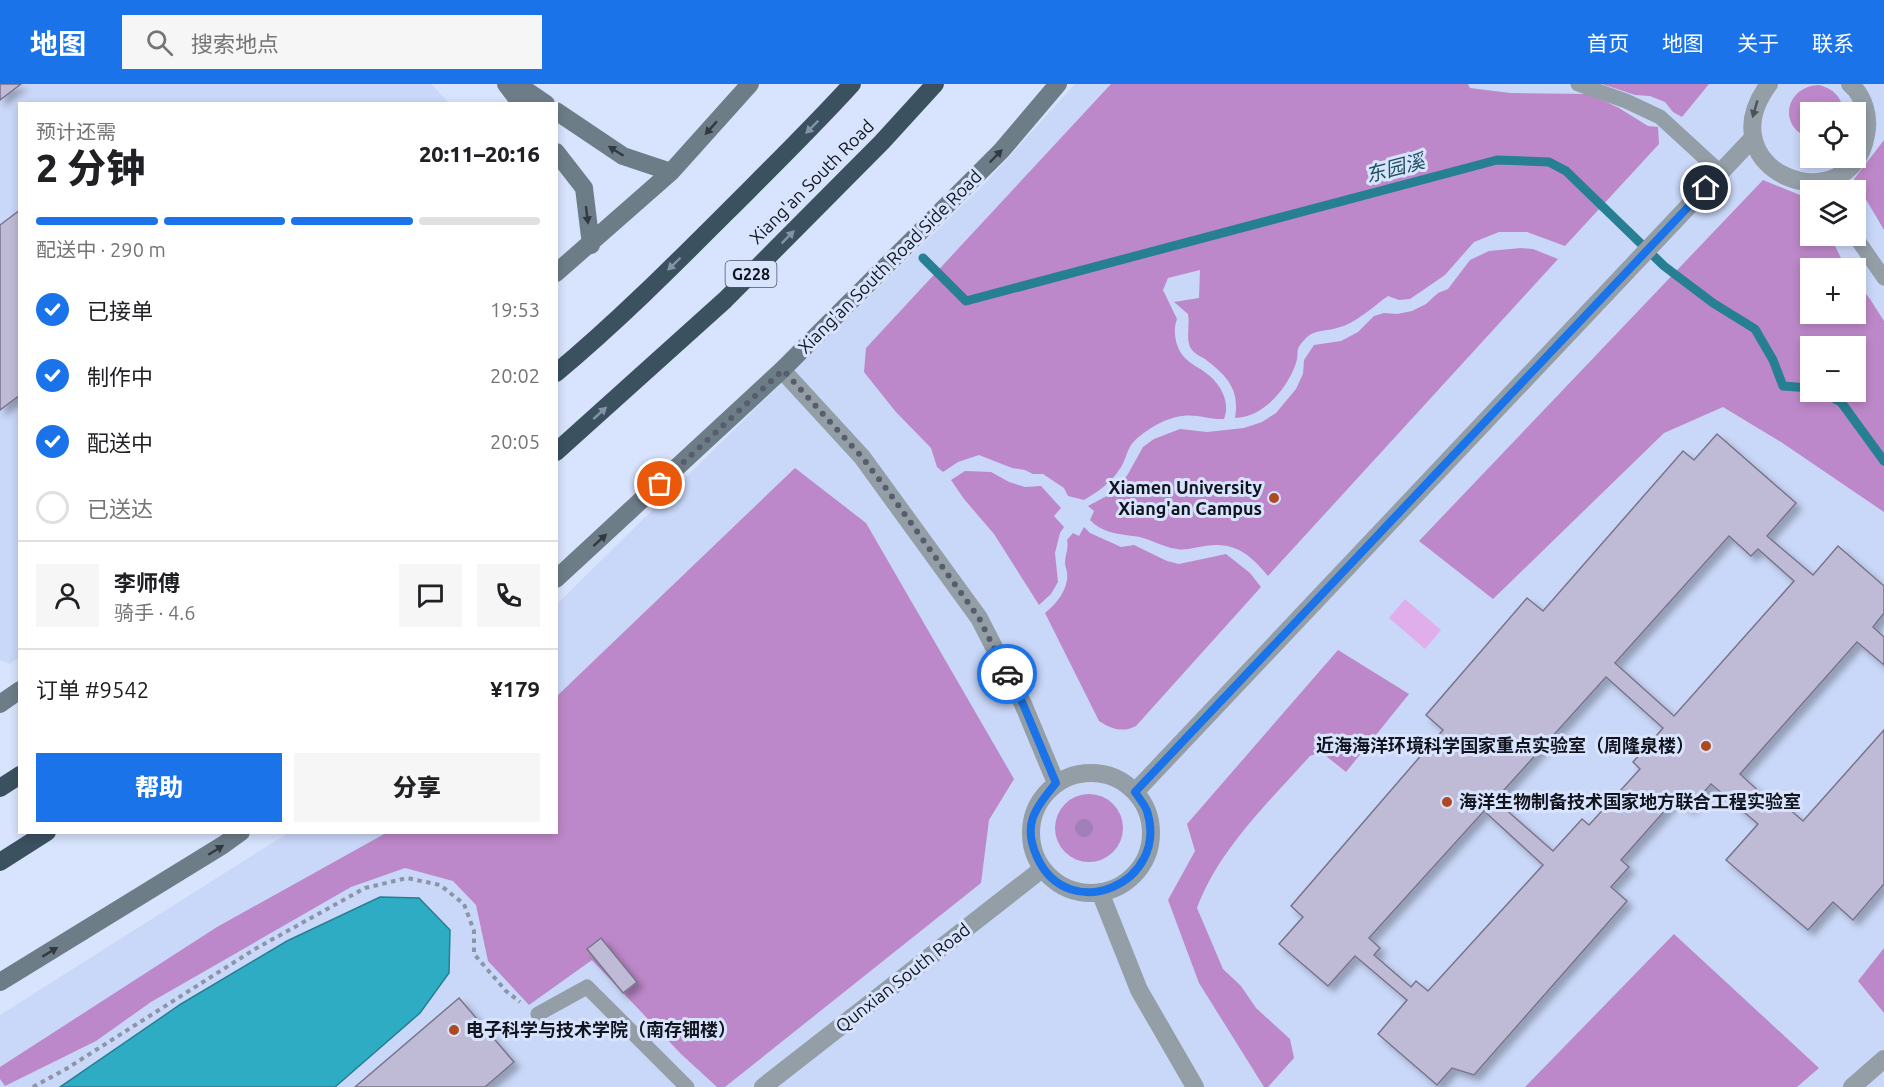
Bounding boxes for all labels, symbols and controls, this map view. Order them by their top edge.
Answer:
search box [122,15,542,69]
icon: search [143,26,176,59]
text: 地图 [30,28,86,59]
text: 搜索地点 [191,31,279,56]
text: 首页 [1587,31,1629,55]
text: 地图 [1662,31,1704,55]
text: 关于 [1737,31,1779,55]
text: 联系 [1812,31,1854,55]
one-way arrow [1750,100,1759,118]
map controls [1800,102,1866,402]
button: locate [1800,102,1866,168]
street label: Xiang'an South Road [745,115,877,247]
one-way arrow [806,119,820,133]
text: 预计还需 [36,120,116,143]
one-way arrow [704,120,718,135]
text: 20:11–20:16 [419,141,540,166]
one-way arrow [609,145,625,157]
text: 2 分钟 [36,146,145,189]
water label: 东园溪 [1363,148,1429,186]
one-way arrow [989,149,1002,164]
pin [1680,162,1731,213]
street label: Xiang'an South Road Side Road [794,166,985,357]
icon: home [1689,171,1722,204]
button: layers [1800,180,1866,246]
one-way arrow [582,206,592,225]
one-way arrow [781,229,795,244]
text: 配送中 · 290 m [36,238,166,261]
one-way arrow [667,257,681,271]
button: + [1800,258,1866,324]
road number: G228 [726,261,777,287]
icon: check [36,293,69,326]
text: 已接单 [87,298,153,323]
text: 19:53 [490,298,540,321]
button: − [1800,336,1866,402]
icon: check [36,359,69,392]
text: 制作中 [87,364,153,389]
text: 20:02 [490,364,540,387]
one-way arrow [592,407,607,420]
icon: check [36,425,69,458]
text: 配送中 [87,430,153,455]
text: 20:05 [490,430,540,453]
pin [634,458,685,509]
icon: bag [643,467,676,500]
place label: Xiamen University Xiang'an Campus [1108,477,1262,518]
marker: Xiamen University Xiang'an Campus [1267,491,1281,505]
text: 已送达 [87,496,153,521]
one-way arrow [592,534,607,547]
button: person [36,564,99,627]
button: chat [399,564,462,627]
button: phone [477,564,540,627]
text: 李师傅 [114,570,180,595]
text: 骑手 · 4.6 [114,601,196,624]
courier [977,644,1037,704]
icon: car [991,658,1024,691]
text: ¥179 [490,676,540,701]
text: 订单 #9542 [36,677,149,702]
place label: 近海海洋环境科学国家重点实验室（周隆泉楼） [1316,735,1694,755]
marker: 近海海洋环境科学国家重点实验室（周隆泉楼） [1699,739,1713,753]
button: 帮助 [36,753,282,822]
button: 分享 [294,753,540,822]
place label: 海洋生物制备技术国家地方联合工程实验室 [1459,791,1801,811]
marker: 海洋生物制备技术国家地方联合工程实验室 [1440,795,1454,809]
one-way arrow [208,844,224,855]
street label: Qunxian South Road [831,919,974,1037]
one-way arrow [42,946,58,957]
place label: 电子科学与技术学院（南存钿楼） [466,1019,736,1039]
marker: 电子科学与技术学院（南存钿楼） [447,1023,461,1037]

